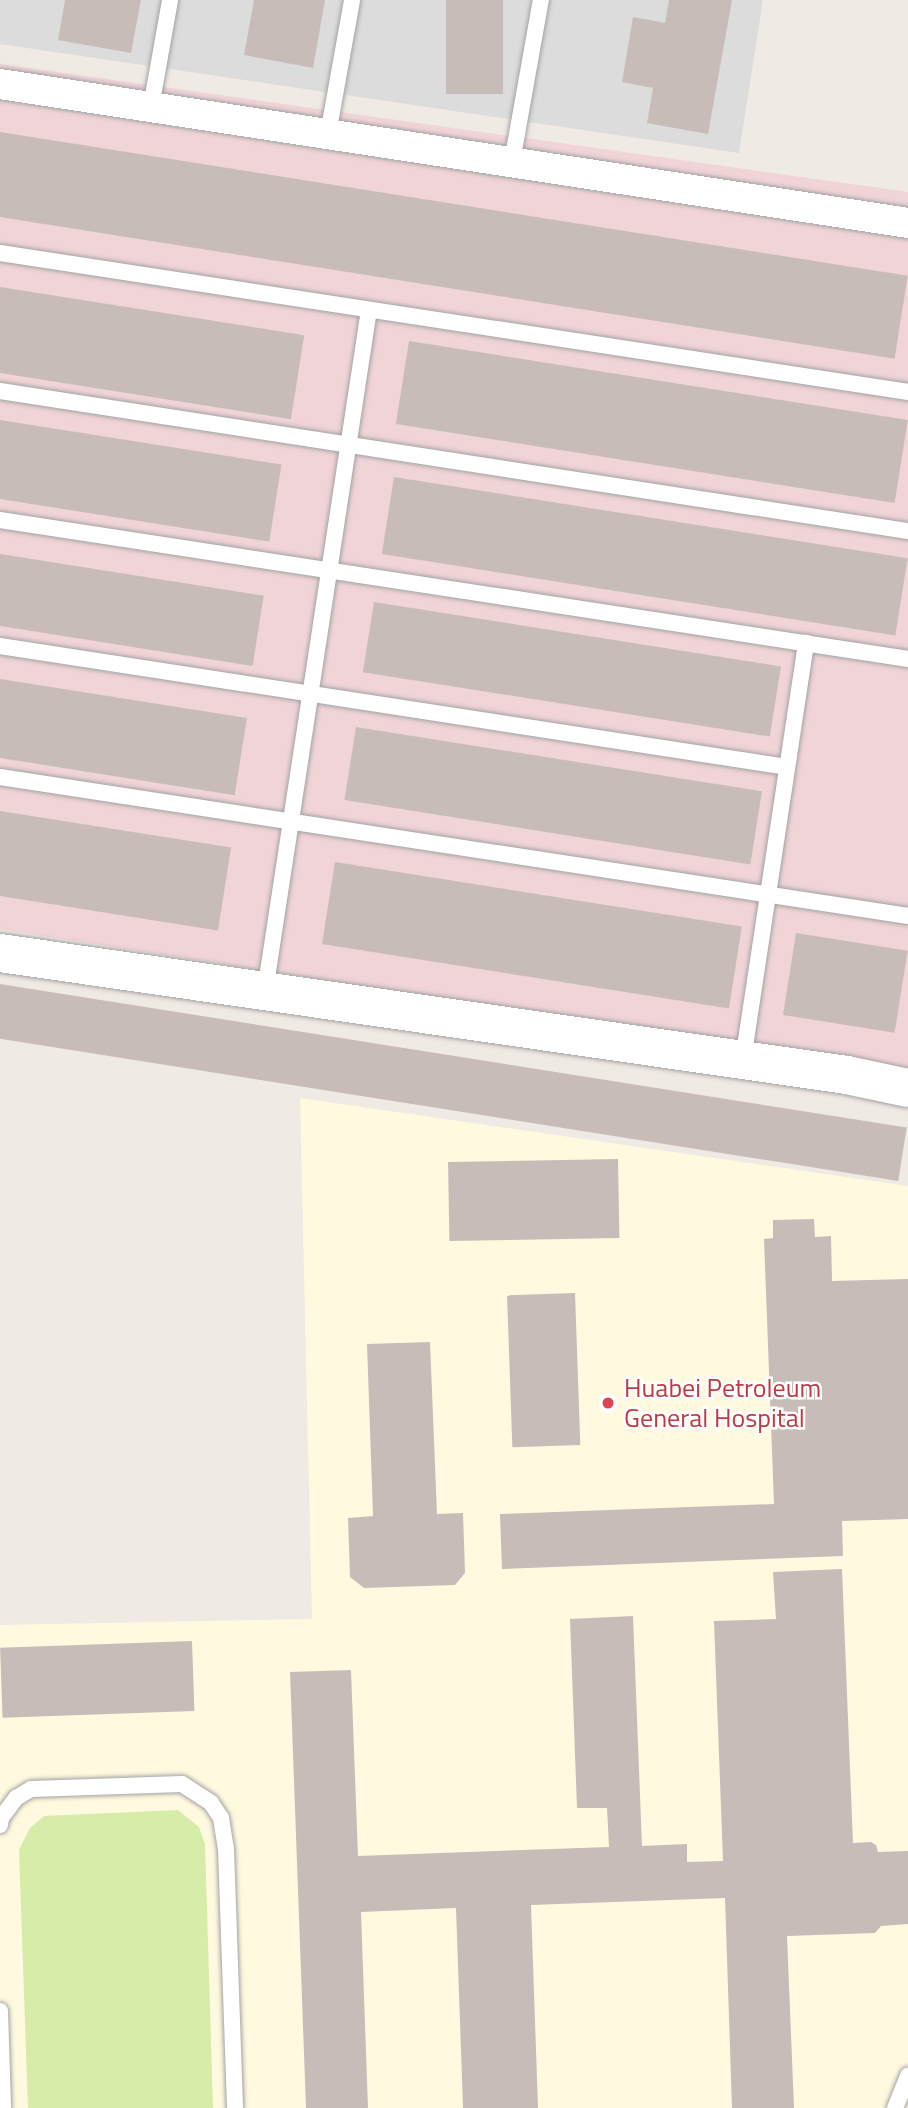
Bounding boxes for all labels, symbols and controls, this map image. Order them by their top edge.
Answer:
place label: Huabei Petroleum General Hospital [624,1372,821,1434]
marker: Huabei Petroleum General Hospital [598,1393,618,1413]

